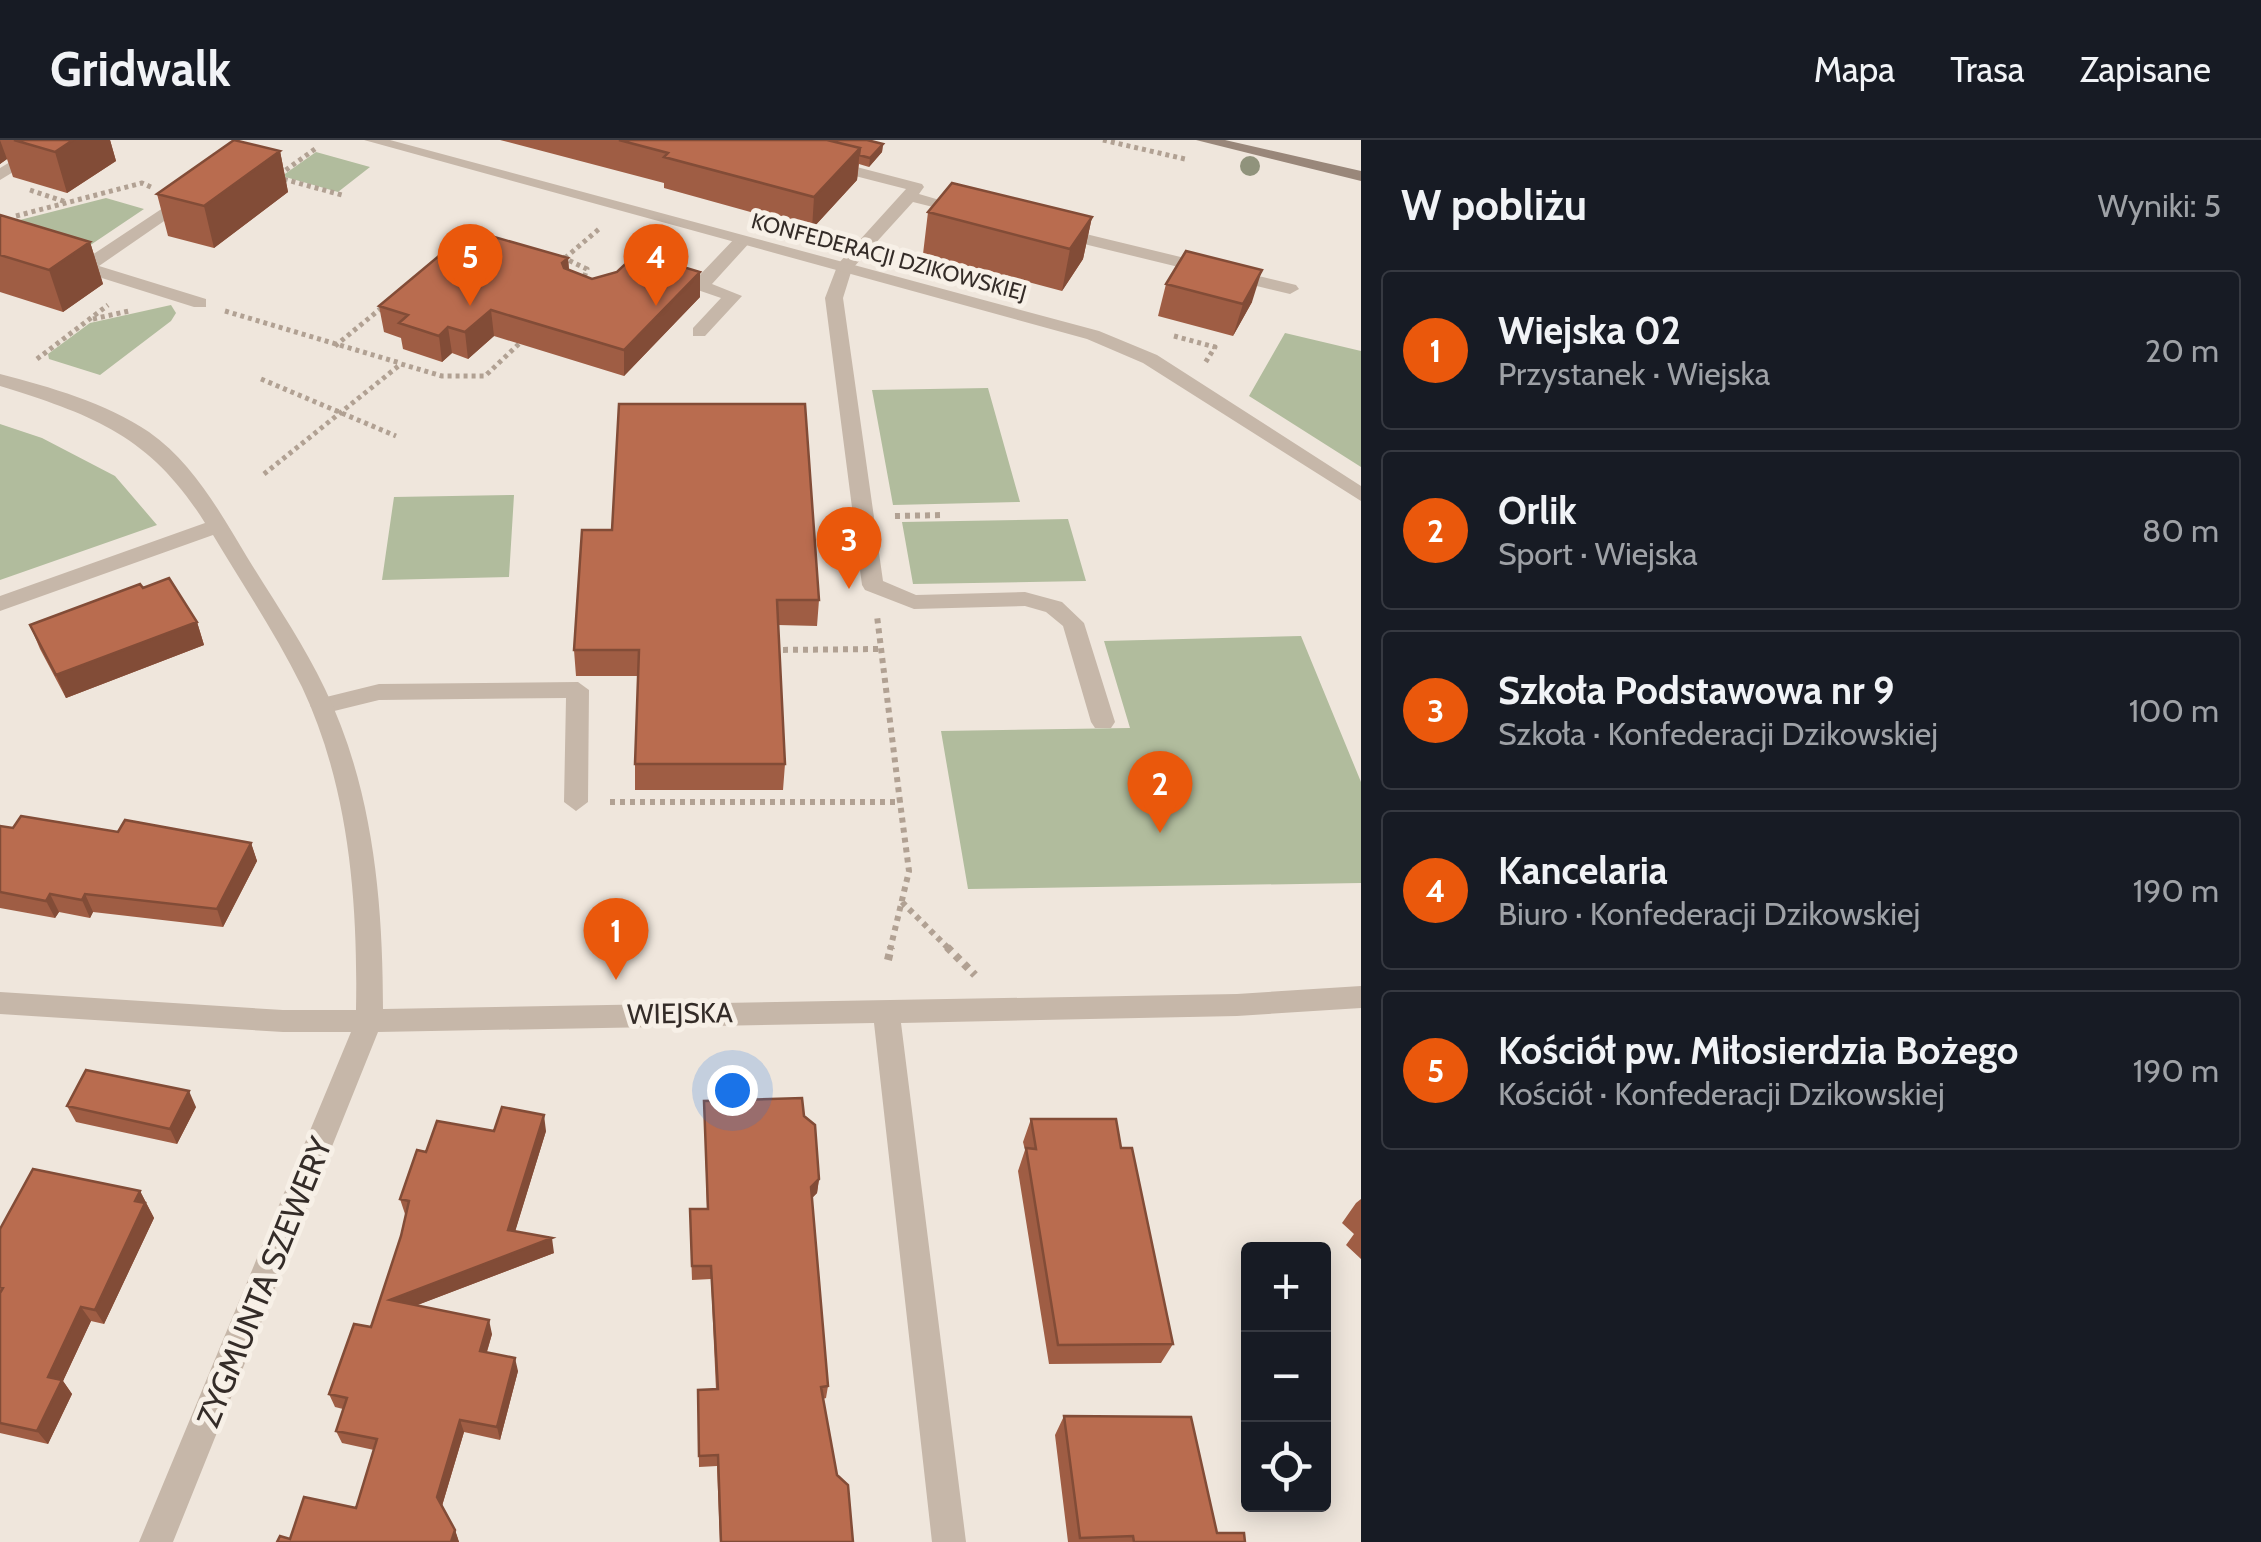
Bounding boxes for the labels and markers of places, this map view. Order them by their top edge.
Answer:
pin: 5 [438,224,502,306]
pin: 4 [624,224,688,306]
pin: 3 [816,506,882,589]
pin: 2 [1128,750,1192,833]
pin: 1 [584,898,648,980]

